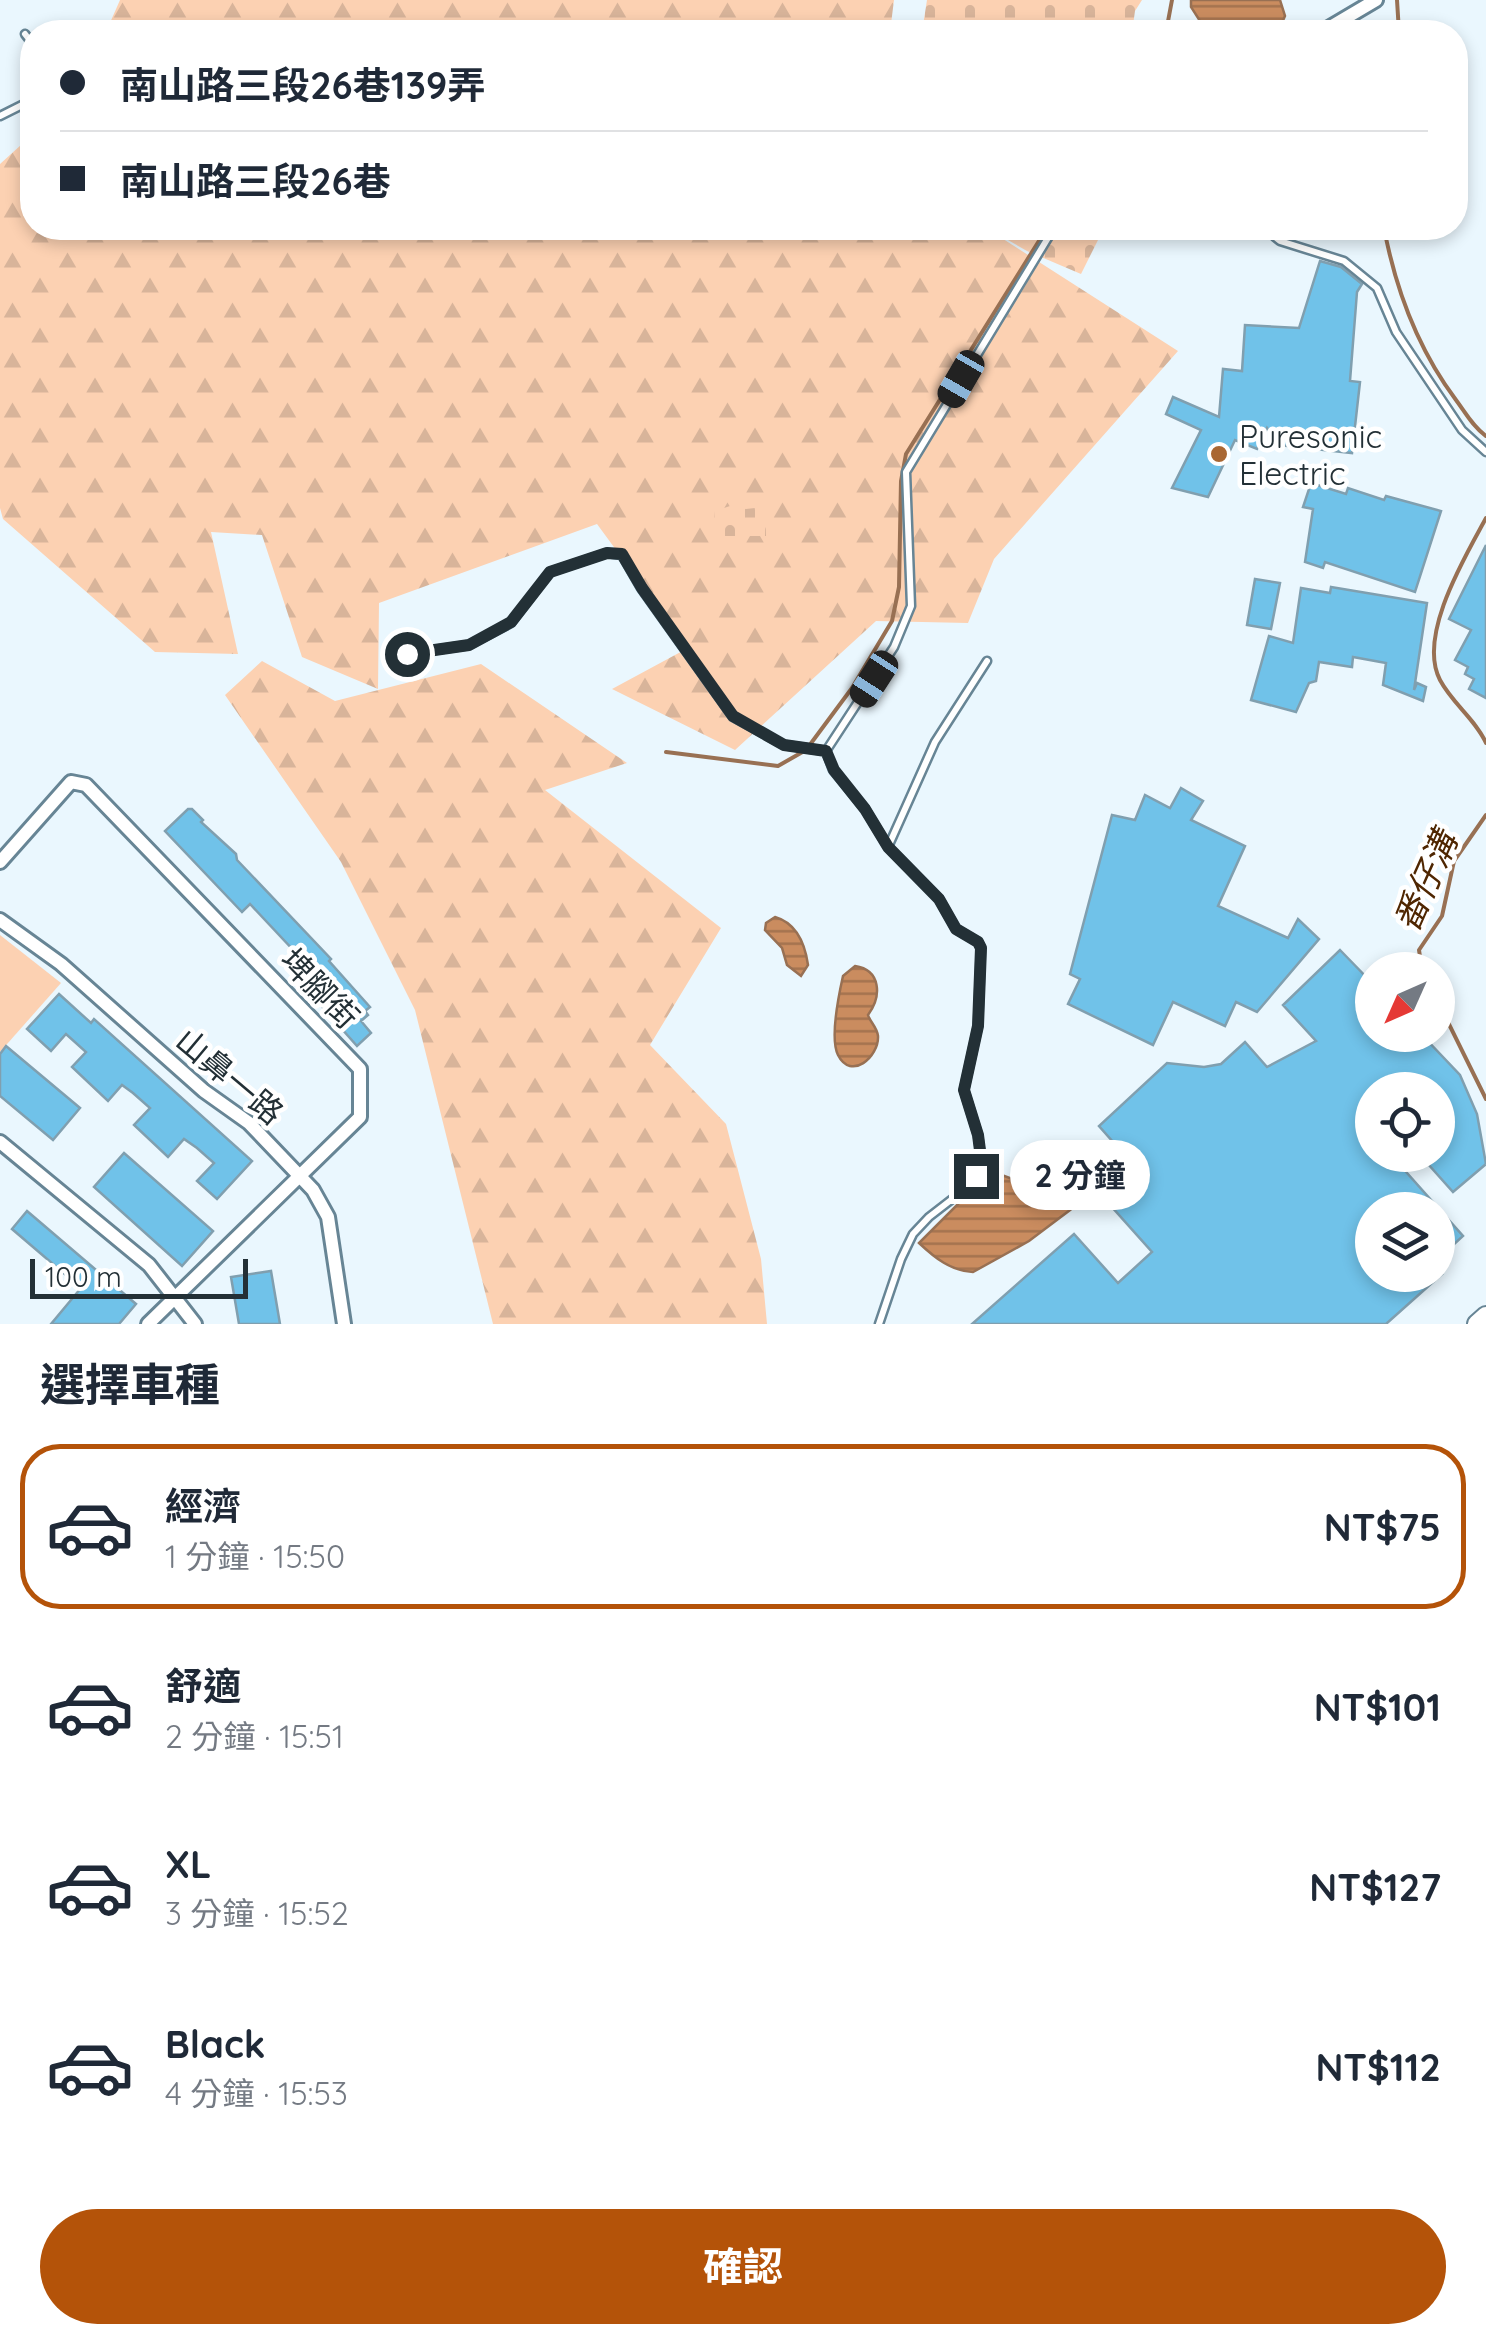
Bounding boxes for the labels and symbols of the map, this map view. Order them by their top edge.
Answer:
car [933,346,989,412]
place label: Puresonic Electric [1239,416,1382,493]
marker: Puresonic Electric [1208,443,1230,465]
route start [385,632,430,677]
car [845,646,903,712]
water label: 番仔溝 [1384,820,1468,938]
street label: 埤腳街 [272,940,368,1036]
north arrow [1355,952,1455,1052]
street label: 山鼻一路 [168,1020,292,1132]
callout: 2 分鐘 [1011,1141,1151,1211]
route end [954,1154,999,1199]
scale bar [30,1254,248,1298]

